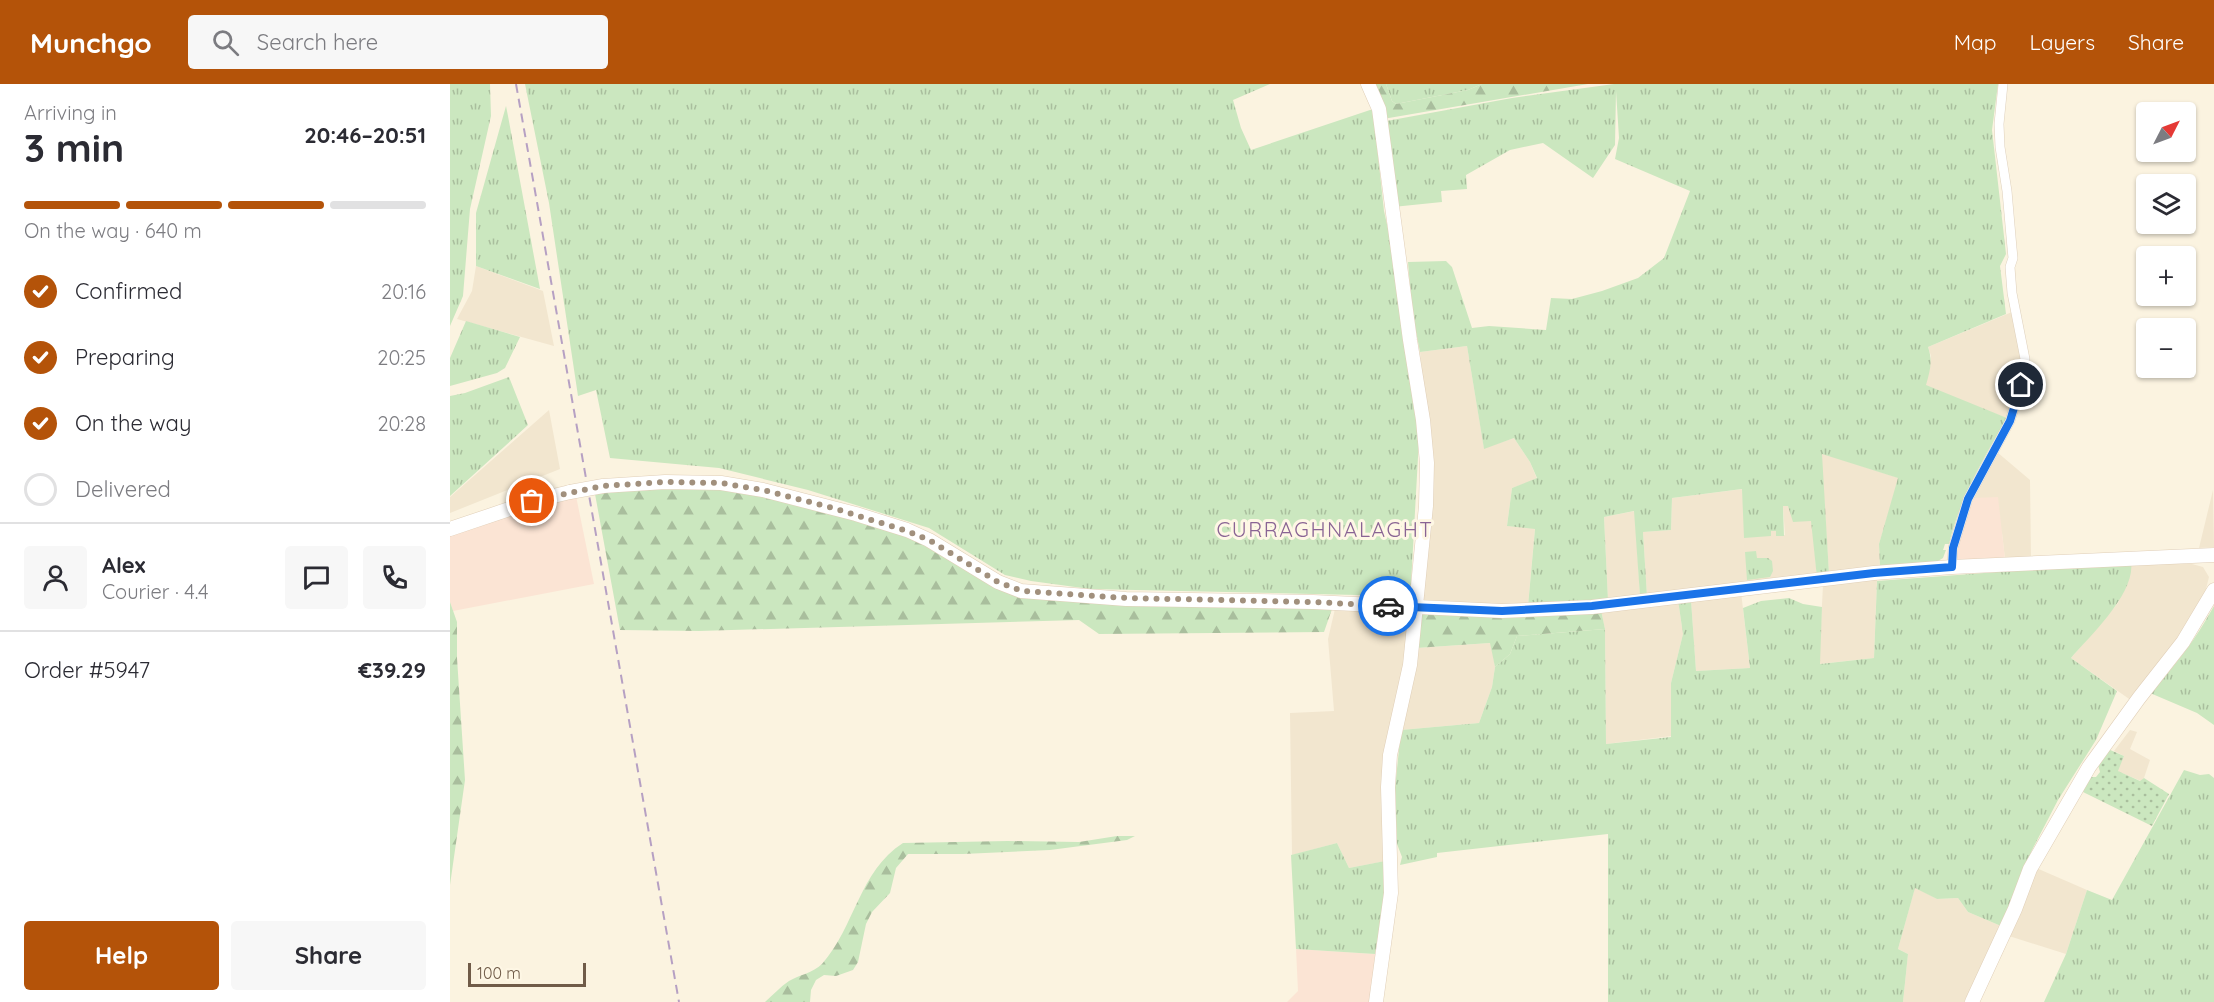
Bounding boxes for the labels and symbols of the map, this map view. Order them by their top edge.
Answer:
north arrow [2136,102,2196,162]
pin [1995,359,2046,410]
pin [506,475,557,526]
district label: CURRAGHNALAGHT [1217,516,1433,542]
courier [1358,576,1418,636]
scale bar [468,960,586,988]

